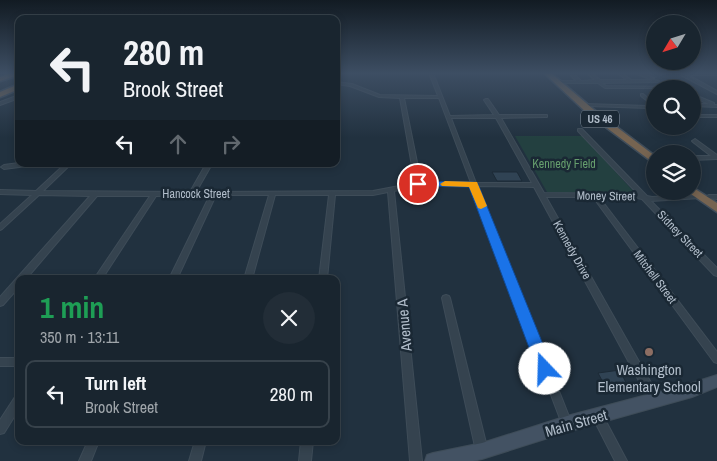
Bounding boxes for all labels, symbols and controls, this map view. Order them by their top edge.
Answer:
north arrow [646,15,701,70]
map controls [646,15,701,200]
text: 280 m [123,29,204,76]
icon: left [40,35,105,100]
text: Brook Street [123,74,223,104]
button: search [646,80,701,135]
road number: US 46 [581,110,619,128]
icon: left [111,130,139,158]
icon: ahead [164,130,192,158]
icon: right [217,130,245,158]
button: layers [646,145,701,200]
park label: Kennedy Field [532,156,596,172]
pin [397,163,439,205]
icon: arrive [404,170,432,198]
street label: Hancock Street [162,186,230,202]
street label: Money Street [577,187,636,205]
street label: Sidney Street [654,207,707,261]
street label: Kennedy Drive [549,218,595,282]
street label: Mitchell Street [630,247,680,307]
text: 1 min [40,287,104,327]
button: close [263,292,315,344]
street label: Avenue A [391,297,417,353]
text: 350 m · 13:11 [40,326,119,348]
position arrow [518,342,570,394]
marker: Washington Elementary School [643,346,655,358]
place label: Washington Elementary School [597,359,701,397]
text: Turn left [85,370,146,396]
icon: left [42,380,70,408]
text: 280 m [270,381,313,407]
text: Brook Street [85,396,158,418]
street label: Main Street [543,404,610,442]

